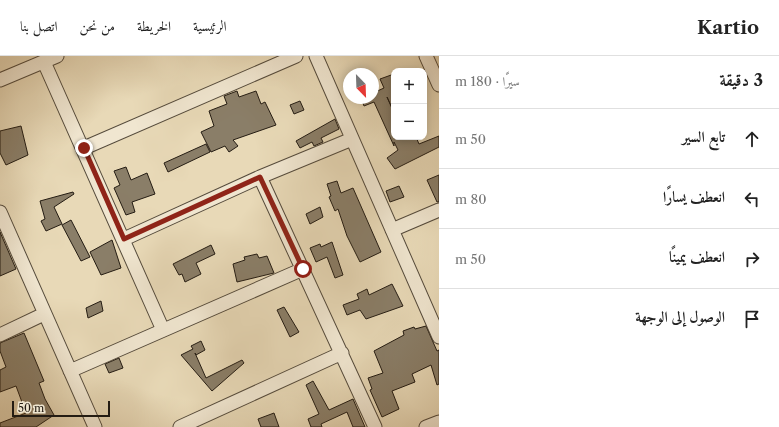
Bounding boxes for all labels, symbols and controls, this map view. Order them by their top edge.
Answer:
text: Kartio [697,16,759,39]
text: اتصل بنا [20,17,58,35]
text: من نحن [80,17,115,35]
text: الخريطة [137,17,171,35]
text: الرئيسية [193,17,227,35]
north arrow [343,68,379,104]
map controls [391,68,427,140]
button: + [391,68,427,104]
text: 3 دقيقة [719,70,763,90]
text: سيرًا · 180 m [455,73,520,89]
button: − [391,104,427,140]
text: تابع السير [682,127,725,146]
icon: ahead [741,128,763,150]
text: 50 m [455,131,486,147]
route end [75,139,93,157]
text: انعطف يسارًا [663,187,725,206]
icon: left [741,188,763,210]
text: 80 m [455,191,487,207]
text: انعطف يمينًا [669,247,725,266]
icon: right [741,248,763,270]
text: 50 m [455,251,486,267]
route start [294,260,312,278]
text: الوصول إلى الوجهة [635,307,725,326]
icon: arrive [741,308,763,330]
scale bar [12,399,110,418]
text: 50 m [18,401,44,415]

